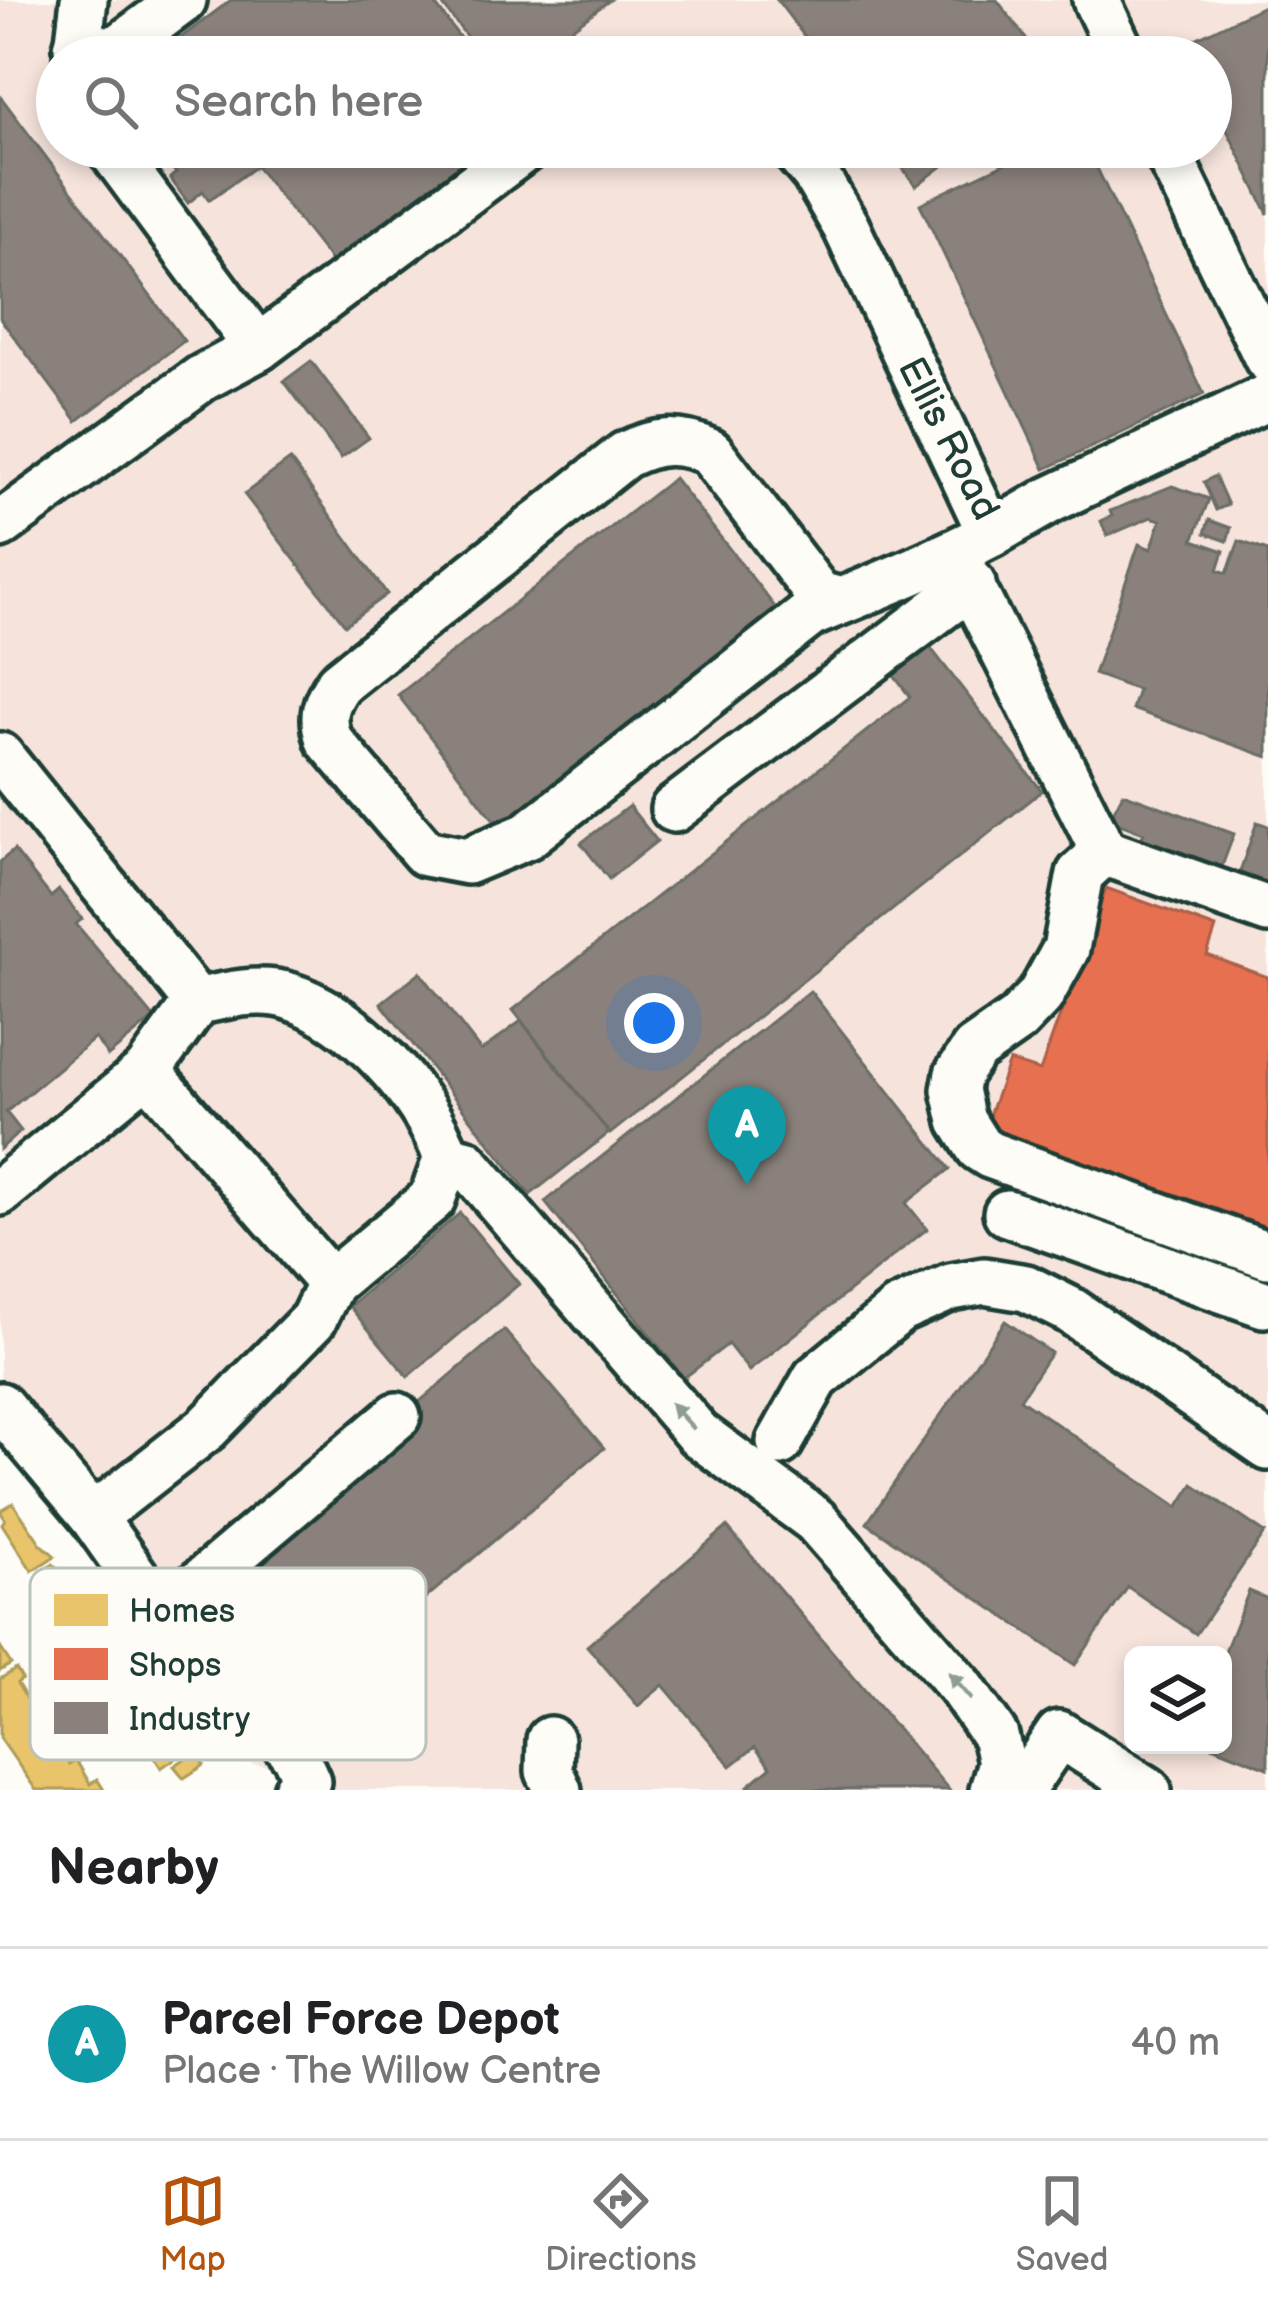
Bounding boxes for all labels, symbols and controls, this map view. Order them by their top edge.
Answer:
search box [36,36,1232,168]
icon: search [78,69,144,135]
text: Search here [174,75,423,130]
street label: Ellis Road [887,350,1009,528]
your location [624,993,684,1053]
pin: A [708,1086,786,1185]
one-way arrow [669,1401,696,1431]
legend [30,1568,426,1760]
text: Homes [129,1592,235,1632]
text: Shops [129,1646,221,1686]
map controls [1124,1646,1232,1754]
button: layers [1124,1646,1232,1754]
one-way arrow [947,1671,974,1701]
text: Industry [129,1700,250,1740]
text: Nearby [48,1838,219,1899]
text: Parcel Force Depot [162,1993,560,2048]
text: A [75,2020,99,2067]
text: 40 m [1130,2020,1220,2067]
text: Place · The Willow Centre [162,2048,601,2095]
tab: Map [160,2168,226,2280]
tab: Directions [545,2168,697,2280]
tab: Saved [1016,2168,1108,2280]

